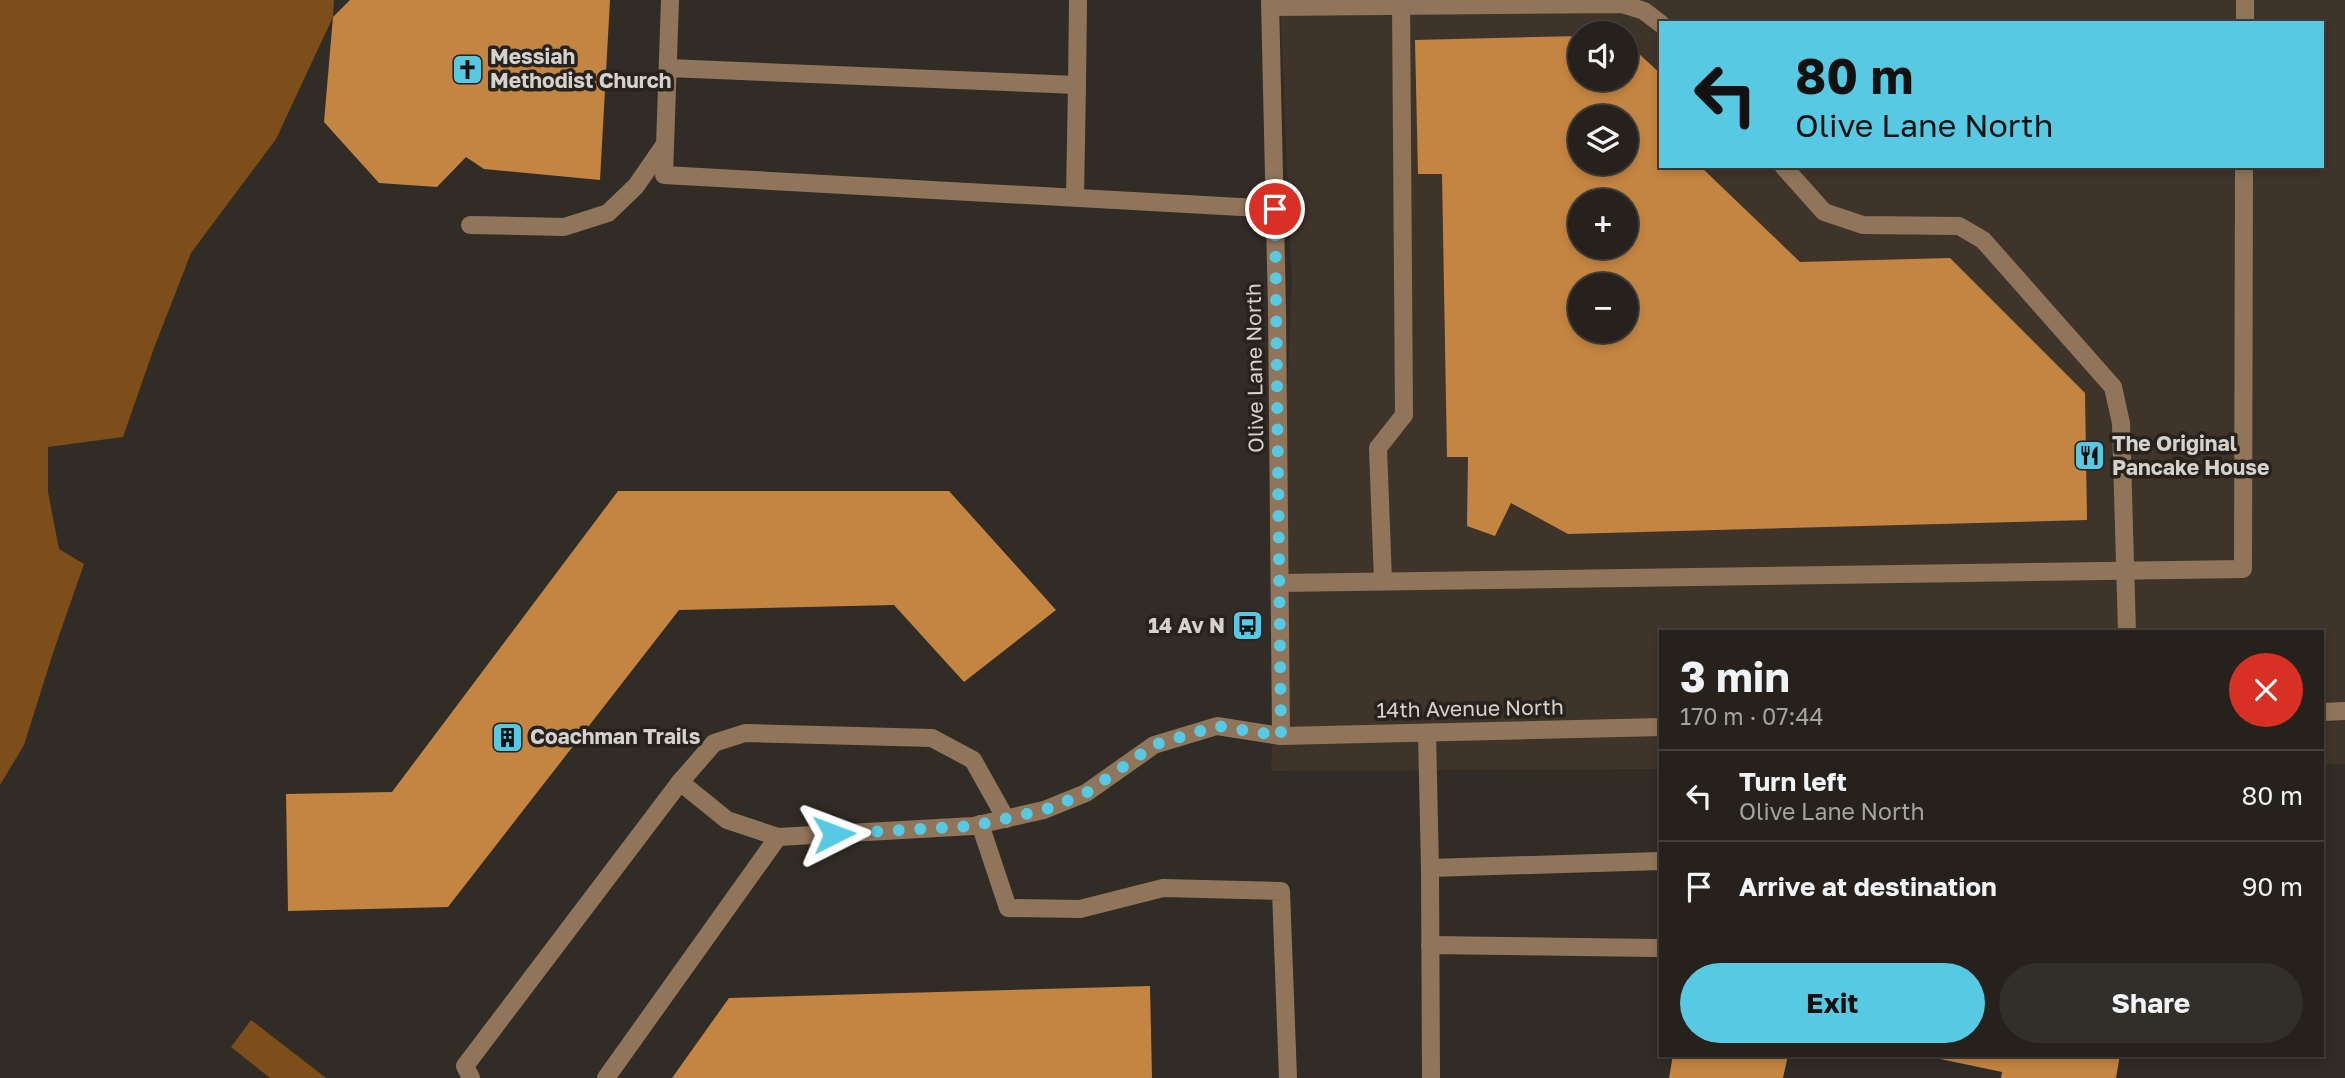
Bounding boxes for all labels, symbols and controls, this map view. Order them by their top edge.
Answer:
map controls [1568,21,1638,343]
button: sound [1568,21,1638,91]
place label: Messiah Methodist Church [490,43,671,93]
text: 80 m [1795,46,1913,105]
icon: left [1680,49,1771,140]
church icon: Messiah Methodist Church [450,52,484,86]
button: layers [1568,105,1638,175]
text: Olive Lane North [1795,106,2053,144]
pin [1245,179,1305,239]
button: + [1568,189,1638,259]
icon: arrive [1256,190,1294,228]
button: − [1568,273,1638,343]
street label: Olive Lane North [1240,283,1268,453]
place label: The Original Pancake House [2112,430,2270,480]
restaurant icon: The Original Pancake House [2072,439,2106,473]
bus stop icon: 14 Av N [1231,609,1265,643]
place label: 14 Av N [1148,612,1225,638]
text: 3 min [1680,651,1790,701]
button: close [2229,653,2303,727]
street label: 14th Avenue North [1376,693,1564,723]
text: 170 m · 07:44 [1680,702,1824,730]
building icon: Coachman Trails [490,720,524,754]
place label: Coachman Trails [530,723,701,749]
text: Turn left [1739,766,1847,797]
icon: left [1680,777,1718,815]
text: 80 m [2242,780,2303,811]
position arrow [797,797,871,871]
text: Olive Lane North [1739,797,1925,825]
icon: arrive [1680,868,1718,906]
text: Arrive at destination [1739,871,1997,902]
text: 90 m [2242,871,2303,902]
button: Exit [1680,963,1985,1043]
button: Share [1999,963,2303,1043]

